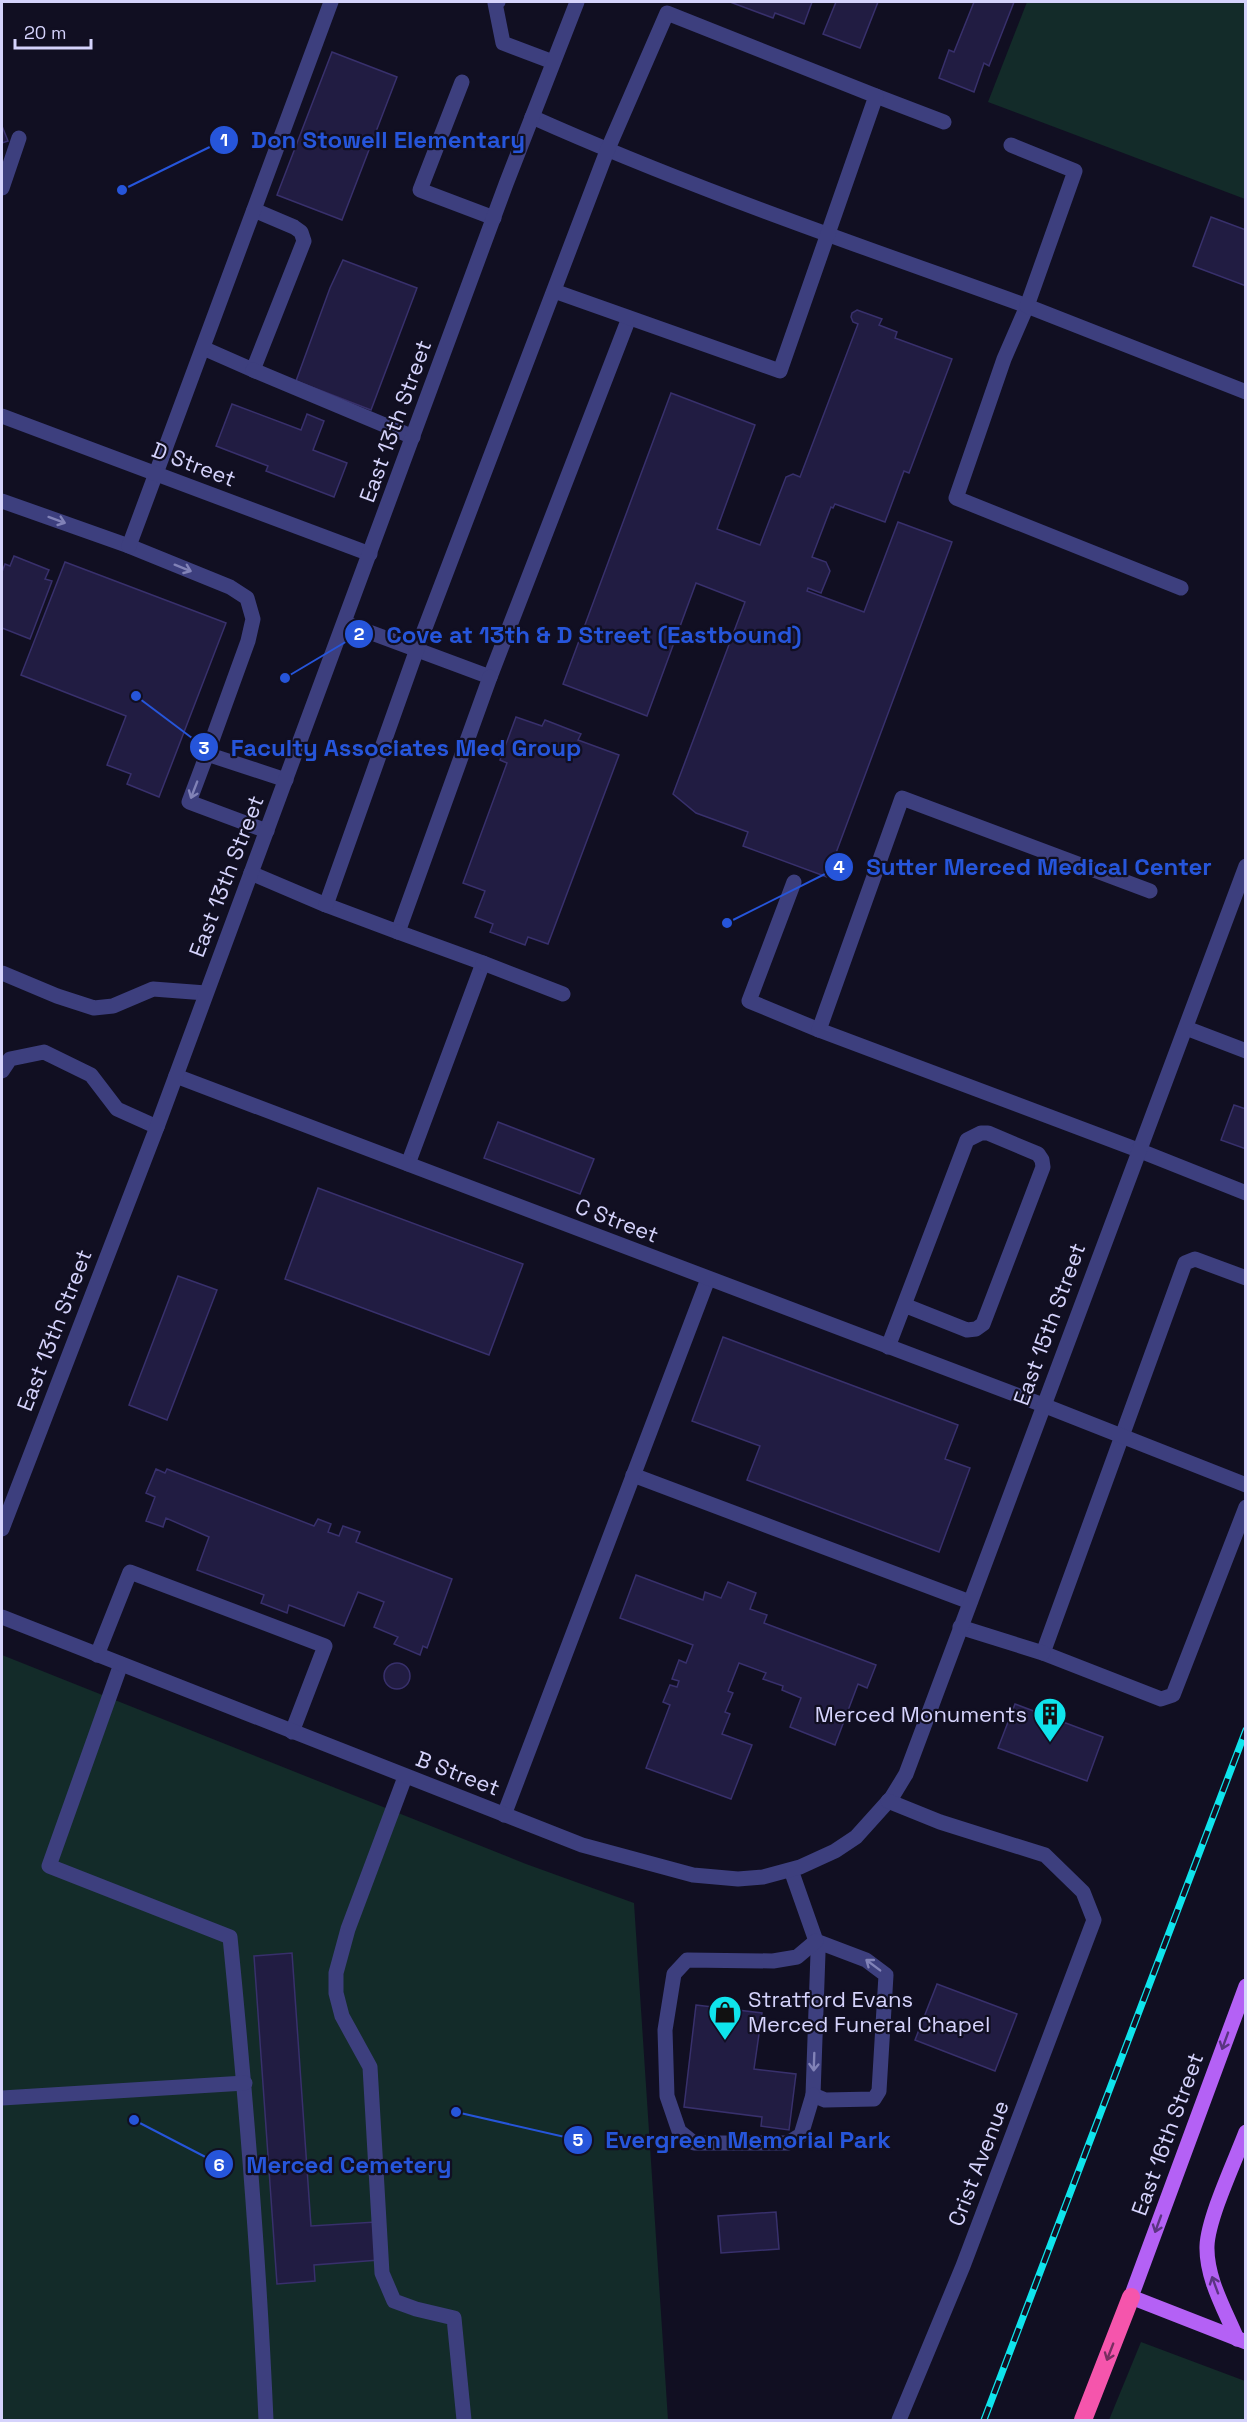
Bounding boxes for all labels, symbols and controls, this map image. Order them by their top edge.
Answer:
scale bar [15,12,92,50]
text: 20 m [24,21,67,44]
callout: Don Stowell Elementary [209,119,537,161]
text: Don Stowell Elementary [251,124,525,155]
text: 1 [220,128,228,151]
street label: East 13th Street [353,336,437,506]
street label: D Street [148,435,240,493]
one-way arrow [47,516,65,527]
one-way arrow [173,563,192,574]
callout: Cove at 13th & D Street (Eastbound) [344,613,814,655]
text: Cove at 13th & D Street (Eastbound) [386,619,802,650]
text: 2 [354,622,365,645]
callout: Faculty Associates Med Group [189,726,594,768]
text: Faculty Associates Med Group [231,732,581,763]
text: 3 [199,736,210,759]
one-way arrow [187,780,198,799]
street label: East 13th Street [182,791,270,961]
callout: Sutter Merced Medical Center [824,846,1224,888]
text: Sutter Merced Medical Center [866,851,1212,882]
text: 4 [833,855,845,878]
street label: C Street [571,1191,663,1249]
street label: East 15th Street [1007,1239,1091,1409]
street label: East 13th Street [10,1245,98,1415]
building icon: Merced Monuments [1032,1696,1068,1743]
place label: Merced Monuments [815,1700,1027,1728]
street label: B Street [412,1744,504,1802]
one-way arrow [865,1959,881,1972]
place label: Stratford Evans Merced Funeral Chapel [748,1985,990,2038]
shop icon: Stratford Evans Merced Funeral Chapel [707,1994,743,2041]
one-way arrow [1219,2031,1230,2050]
street label: East 16th Street [1125,2049,1209,2219]
one-way arrow [808,2052,819,2072]
street label: Crist Avenue [941,2096,1015,2230]
callout: Evergreen Memorial Park [563,2119,902,2161]
text: Evergreen Memorial Park [605,2124,891,2155]
text: 5 [573,2128,584,2151]
callout: Merced Cemetery [204,2143,463,2185]
text: Merced Cemetery [246,2149,452,2180]
text: 6 [213,2153,225,2176]
one-way arrow [1152,2214,1163,2233]
one-way arrow [1209,2276,1220,2294]
one-way arrow [1104,2342,1115,2361]

